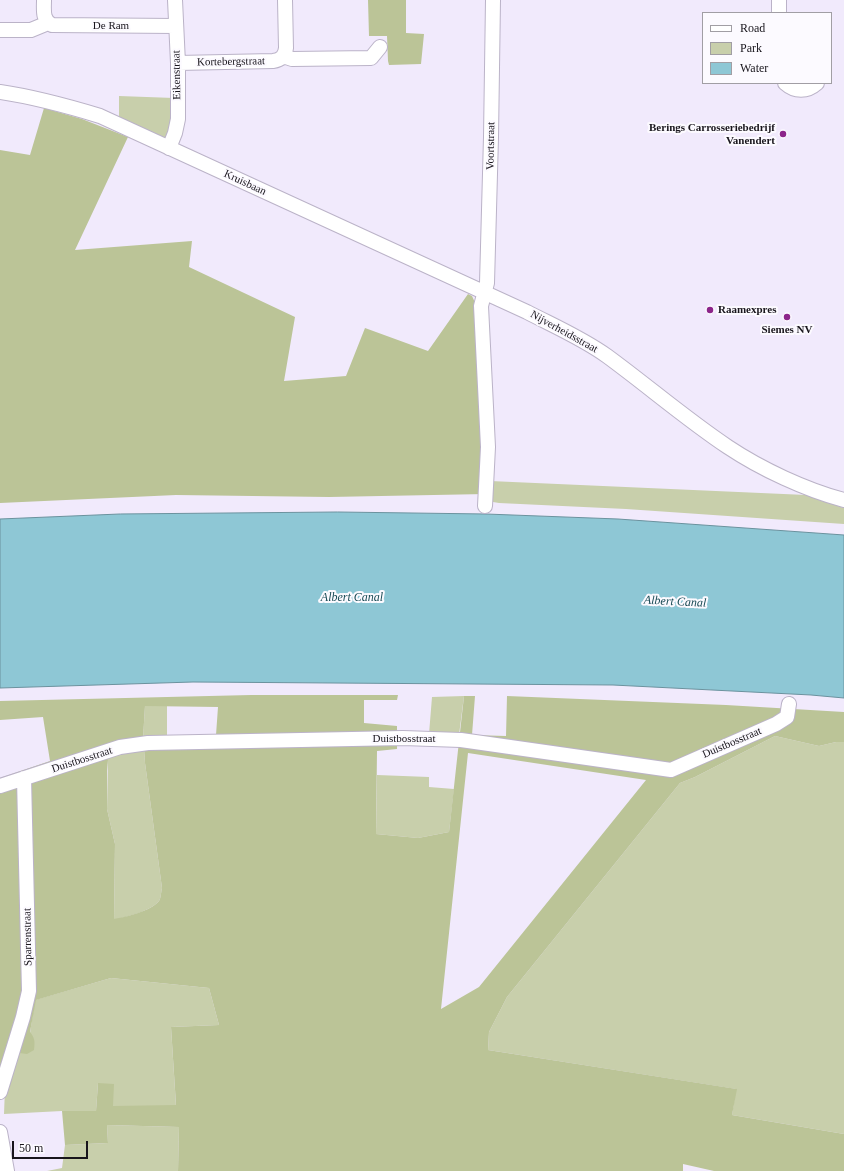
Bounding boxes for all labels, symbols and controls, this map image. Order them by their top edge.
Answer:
legend [702,12,832,84]
street label: De Ram [93,19,129,33]
text: Road [740,21,765,35]
text: Park [740,41,762,55]
street label: Eikenstraat [170,50,184,100]
street label: Kortebergstraat [197,55,265,69]
text: Water [740,61,768,75]
place label: Berings Carrosseriebedrijf Vanendert [649,121,775,147]
street label: Voortstraat [484,122,498,170]
marker: Berings Carrosseriebedrijf Vanendert [778,129,788,139]
street label: Kruisbaan [222,167,268,199]
place label: Raamexpres [718,303,776,317]
marker: Raamexpres [705,305,715,315]
street label: Nijverheidsstraat [528,308,600,356]
marker: Siemes NV [782,312,792,322]
place label: Siemes NV [761,323,813,337]
water label: Albert Canal [321,591,383,605]
water label: Albert Canal [643,593,707,611]
street label: Duistbosstraat [700,725,764,761]
street label: Duistbosstraat [373,732,435,746]
street label: Duistbosstraat [50,744,114,776]
street label: Sparrenstraat [21,908,35,966]
scale bar [14,1133,90,1159]
text: 50 m [19,1141,43,1155]

